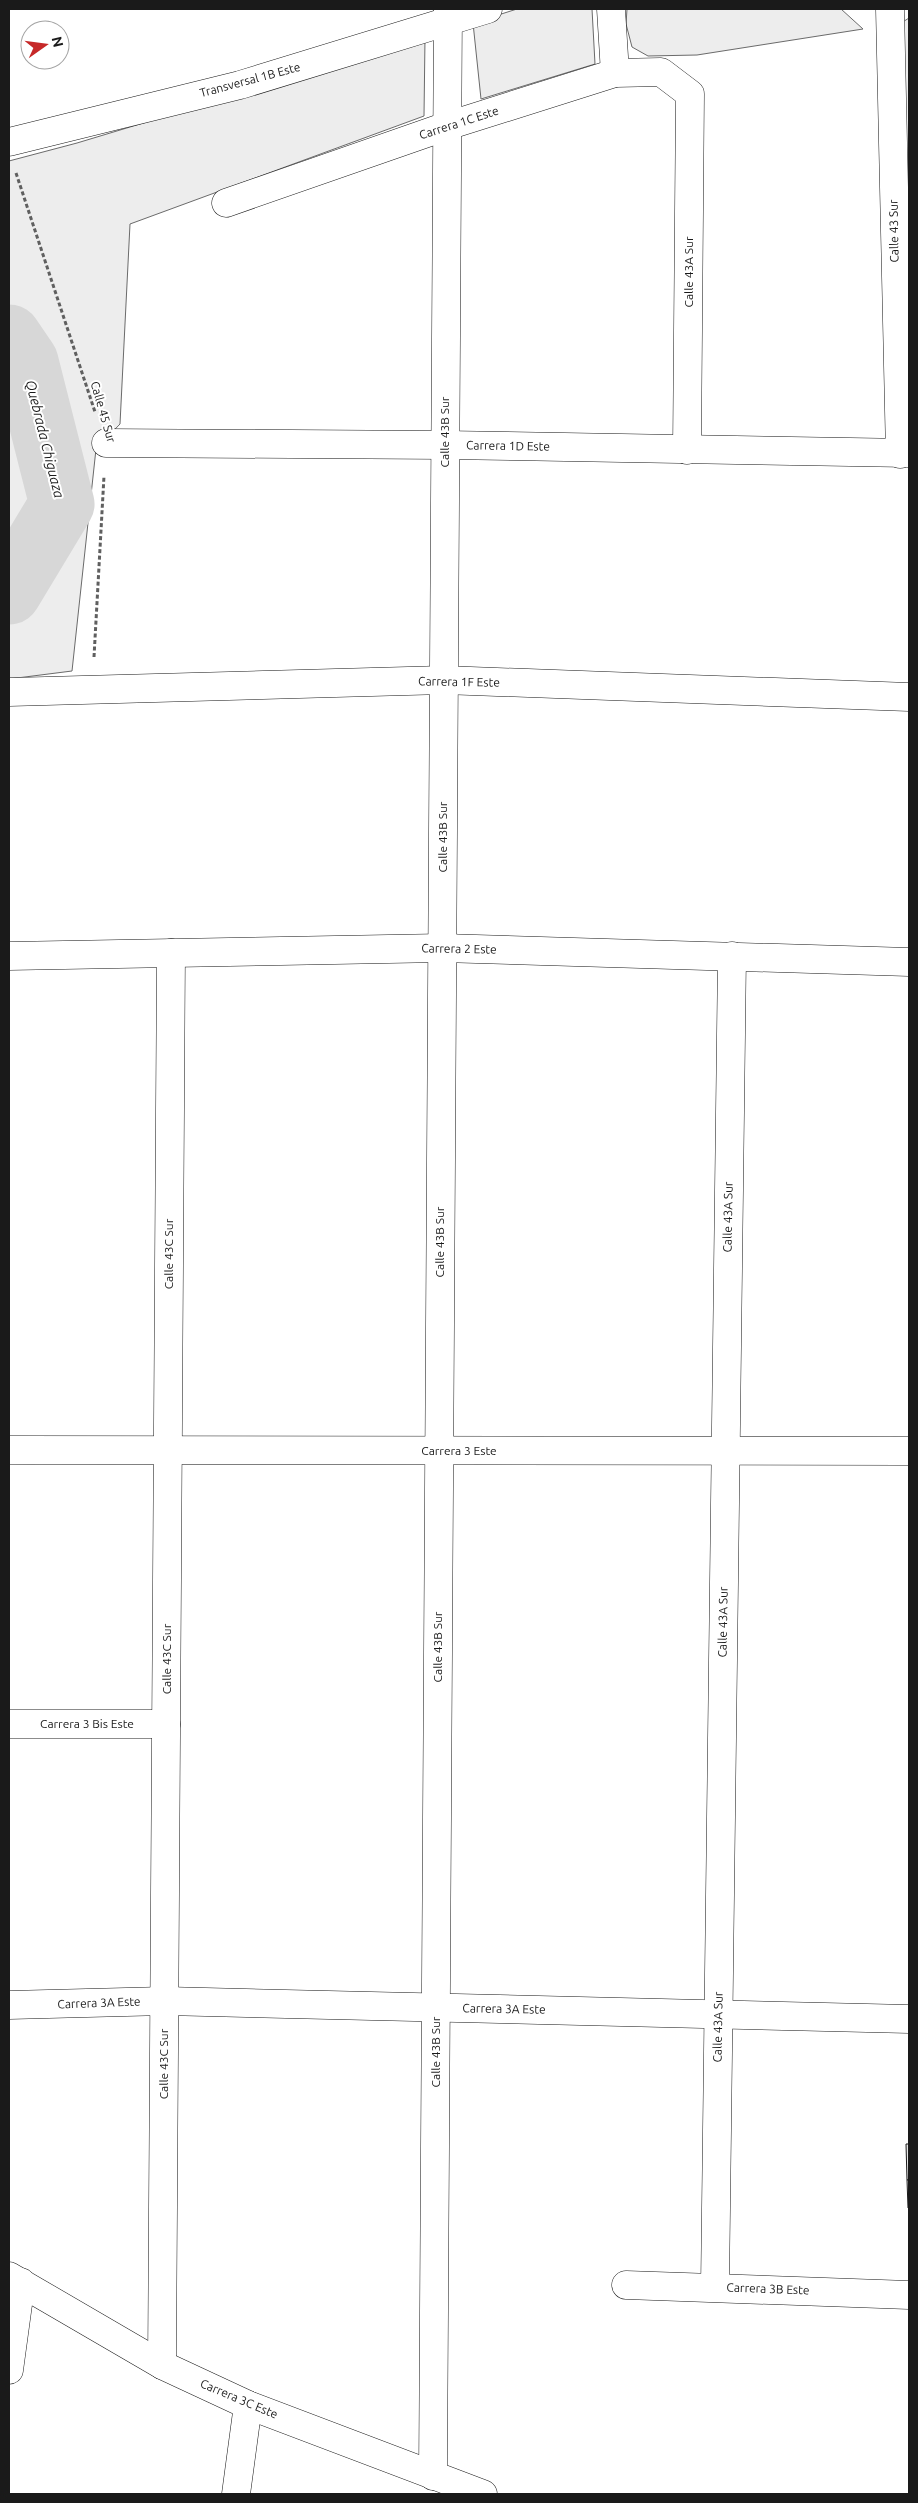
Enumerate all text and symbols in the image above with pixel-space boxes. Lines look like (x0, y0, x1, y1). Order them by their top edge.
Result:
north arrow (20, 20, 70, 70)
text: N (49, 35, 67, 49)
street label: Transversal 1B Este (198, 60, 302, 99)
street label: Carrera 1C Este (417, 104, 500, 142)
street label: Calle 43 Sur (886, 199, 901, 263)
street label: Calle 43A Sur (682, 236, 695, 307)
water label: Quebrada Chiguaza (22, 378, 67, 500)
street label: Calle 45 Sur (89, 380, 119, 444)
street label: Calle 43B Sur (438, 396, 451, 467)
street label: Carrera 1D Este (466, 438, 550, 453)
street label: Carrera 1F Este (418, 674, 500, 689)
street label: Calle 43B Sur (436, 801, 449, 872)
street label: Carrera 2 Este (421, 941, 497, 956)
street label: Calle 43A Sur (720, 1181, 735, 1253)
street label: Calle 43B Sur (433, 1206, 446, 1277)
street label: Calle 43C Sur (162, 1218, 175, 1289)
street label: Carrera 3 Este (421, 1444, 497, 1457)
street label: Calle 43A Sur (715, 1586, 730, 1658)
street label: Calle 43B Sur (431, 1611, 444, 1682)
street label: Calle 43C Sur (160, 1623, 173, 1694)
street label: Carrera 3 Bis Este (40, 1717, 134, 1730)
street label: Calle 43A Sur (710, 1991, 725, 2063)
street label: Carrera 3A Este (57, 1995, 141, 2010)
street label: Carrera 3A Este (462, 2001, 546, 2016)
street label: Calle 43B Sur (429, 2016, 442, 2087)
street label: Calle 43C Sur (157, 2028, 170, 2099)
street label: Carrera 3B Este (726, 2281, 810, 2296)
street label: Carrera 3C Este (199, 2376, 280, 2421)

